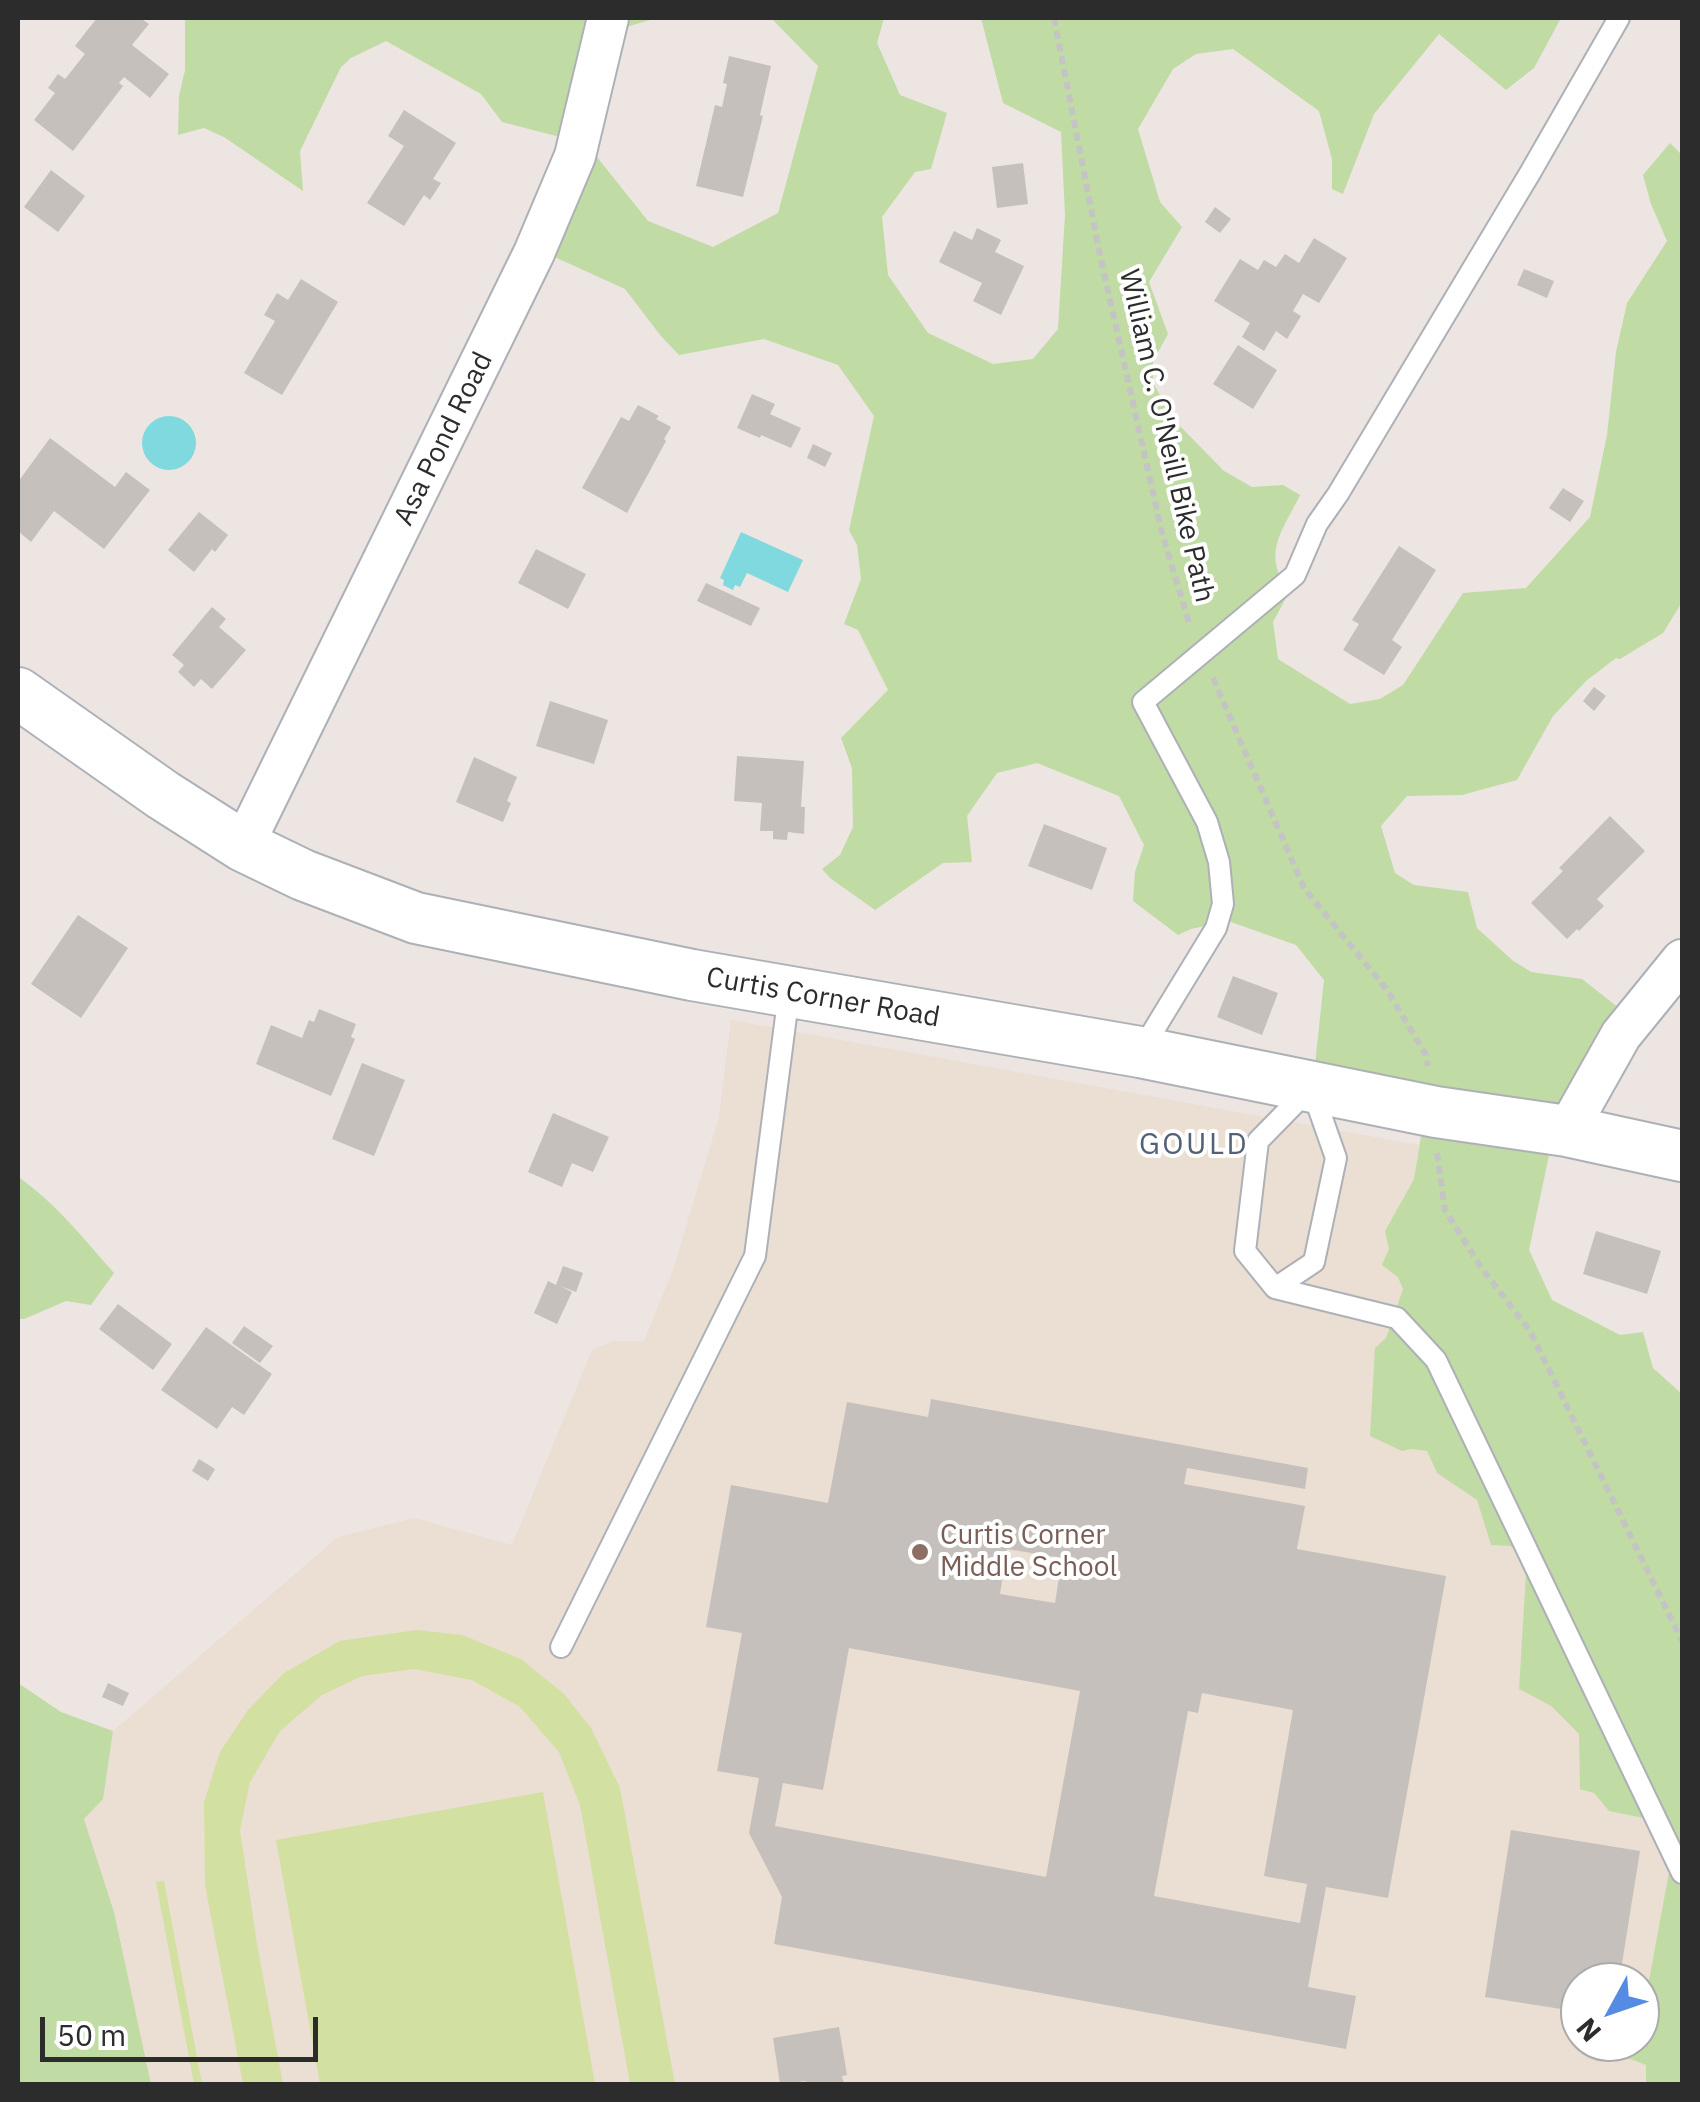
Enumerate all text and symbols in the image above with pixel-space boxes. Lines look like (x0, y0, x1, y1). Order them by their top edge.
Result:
street label: William C. O'Neill Bike Path (1111, 266, 1221, 606)
street label: Asa Pond Road (388, 347, 500, 531)
street label: Curtis Corner Road (704, 961, 942, 1035)
district label: GOULD (1139, 1127, 1249, 1163)
place label: Curtis Corner Middle School (940, 1519, 1117, 1585)
marker: Curtis Corner Middle School (909, 1541, 931, 1563)
north arrow (1560, 1962, 1660, 2062)
scale bar (45, 1997, 322, 2059)
text: N (1567, 2011, 1609, 2050)
text: 50 m (57, 2015, 126, 2054)

